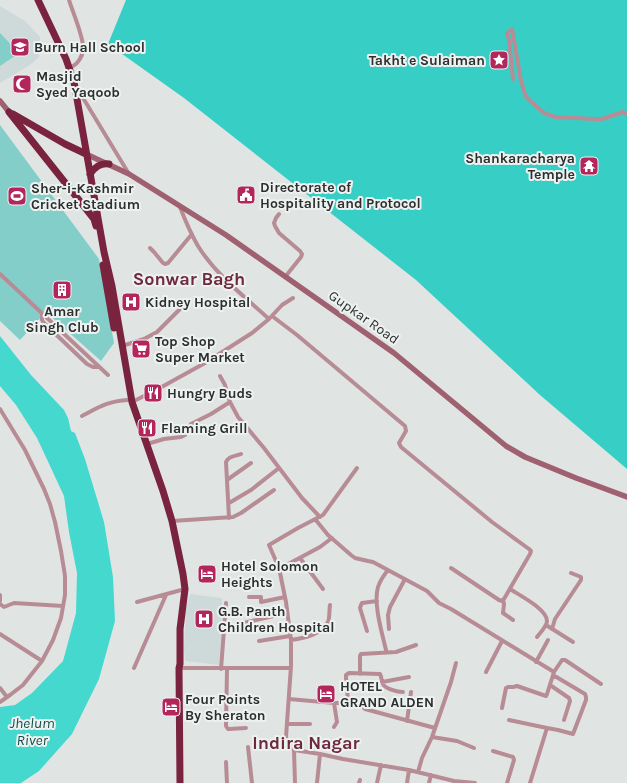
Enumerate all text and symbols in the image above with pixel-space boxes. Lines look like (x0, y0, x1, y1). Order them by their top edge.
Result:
school or university icon: Burn Hall School (9, 36, 31, 58)
place label: Burn Hall School (34, 39, 145, 56)
place icon: Takht e Sulaiman (488, 49, 510, 71)
place label: Takht e Sulaiman (369, 52, 485, 69)
place label: Masjid Syed Yaqoob (36, 68, 120, 101)
mosque icon: Masjid Syed Yaqoob (11, 73, 33, 95)
place label: Shankaracharya Temple (465, 150, 575, 183)
temple icon: Shankaracharya Temple (578, 155, 600, 177)
place label: Directorate of Hospitality and Protocol (260, 179, 421, 212)
place label: Sher-i-Kashmir Cricket Stadium (31, 180, 140, 213)
public building icon: Directorate of Hospitality and Protocol (235, 184, 257, 206)
sports icon: Sher-i-Kashmir Cricket Stadium (6, 185, 28, 207)
district label: Sonwar Bagh (133, 268, 245, 290)
building icon: Amar Singh Club (51, 279, 73, 301)
street label: Gupkar Road (325, 287, 402, 348)
hospital icon: Kidney Hospital (120, 291, 142, 313)
place label: Kidney Hospital (145, 294, 250, 311)
place label: Amar Singh Club (25, 303, 99, 336)
place label: Top Shop Super Market (155, 333, 245, 366)
supermarket icon: Top Shop Super Market (130, 338, 152, 360)
restaurant icon: Hungry Buds (142, 382, 164, 404)
place label: Hungry Buds (167, 385, 252, 402)
restaurant icon: Flaming Grill (136, 417, 158, 439)
place label: Flaming Grill (161, 420, 248, 437)
place label: Hotel Solomon Heights (221, 558, 319, 591)
hotel icon: Hotel Solomon Heights (196, 563, 218, 585)
place label: G.B. Panth Children Hospital (218, 603, 335, 636)
hospital icon: G.B. Panth Children Hospital (193, 608, 215, 630)
place label: HOTEL GRAND ALDEN (340, 678, 434, 711)
hotel icon: HOTEL GRAND ALDEN (315, 683, 337, 705)
place label: Four Points By Sheraton (185, 691, 266, 724)
hotel icon: Four Points By Sheraton (160, 696, 182, 718)
water label: Jhelum River (9, 714, 55, 749)
district label: Indira Nagar (252, 732, 360, 754)

